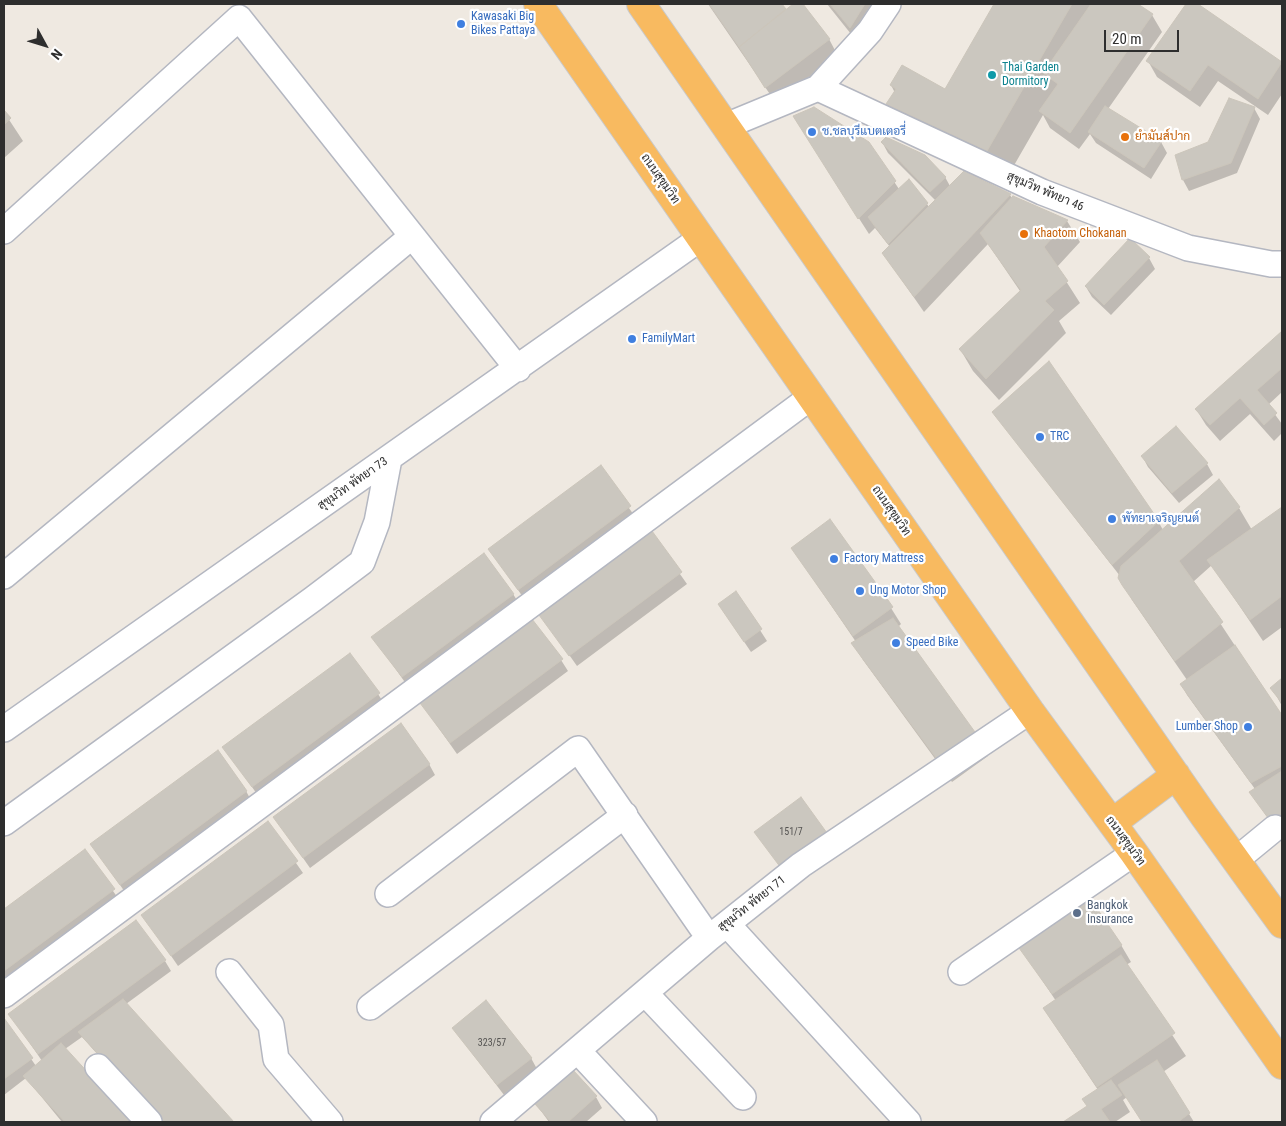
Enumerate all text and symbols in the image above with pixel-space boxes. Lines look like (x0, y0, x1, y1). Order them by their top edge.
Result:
place label: Kawasaki Big Bikes Pattaya (471, 10, 535, 38)
marker: Kawasaki Big Bikes Pattaya (455, 18, 467, 30)
north arrow (20, 20, 70, 70)
scale bar (1106, 20, 1181, 52)
text: 20 m (1112, 30, 1142, 48)
text: N (48, 46, 66, 63)
place label: Thai Garden Dormitory (1002, 61, 1059, 89)
marker: Thai Garden Dormitory (986, 69, 998, 81)
place label: ช.ชลบุรีแบตเตอรี่ (822, 125, 906, 139)
marker: ช.ชลบุรีแบตเตอรี่ (806, 126, 818, 138)
place label: ยำมันส์ปาก (1135, 130, 1190, 144)
marker: ยำมันส์ปาก (1119, 131, 1131, 143)
street label: ถนนสุขุมวิท (638, 151, 682, 207)
street label: สุขุมวิท พัทยา 46 (1004, 169, 1086, 215)
place label: Khaotom Chokanan (1034, 227, 1127, 241)
marker: Khaotom Chokanan (1018, 228, 1030, 240)
place label: FamilyMart (642, 332, 695, 346)
marker: FamilyMart (626, 333, 638, 345)
place label: TRC (1050, 430, 1069, 444)
marker: TRC (1034, 431, 1046, 443)
street label: สุขุมวิท พัทยา 73 (315, 455, 391, 513)
street label: ถนนสุขุมวิท (869, 483, 913, 539)
place label: พัทยาเจริญยนต์ (1122, 512, 1199, 526)
marker: พัทยาเจริญยนต์ (1106, 513, 1118, 525)
place label: Factory Mattress (844, 552, 924, 566)
marker: Factory Mattress (828, 553, 840, 565)
place label: Ung Motor Shop (870, 584, 946, 598)
marker: Ung Motor Shop (854, 585, 866, 597)
place label: Speed Bike (906, 636, 958, 650)
marker: Speed Bike (890, 637, 902, 649)
place label: Lumber Shop (1176, 720, 1238, 734)
marker: Lumber Shop (1242, 721, 1254, 733)
street label: ถนนสุขุมวิท (1102, 813, 1148, 869)
house number: 151/7 (779, 826, 803, 838)
street label: สุขุมวิท พัทยา 71 (715, 873, 789, 935)
place label: Bangkok Insurance (1087, 899, 1133, 927)
marker: Bangkok Insurance (1071, 907, 1083, 919)
house number: 323/57 (478, 1037, 506, 1049)

